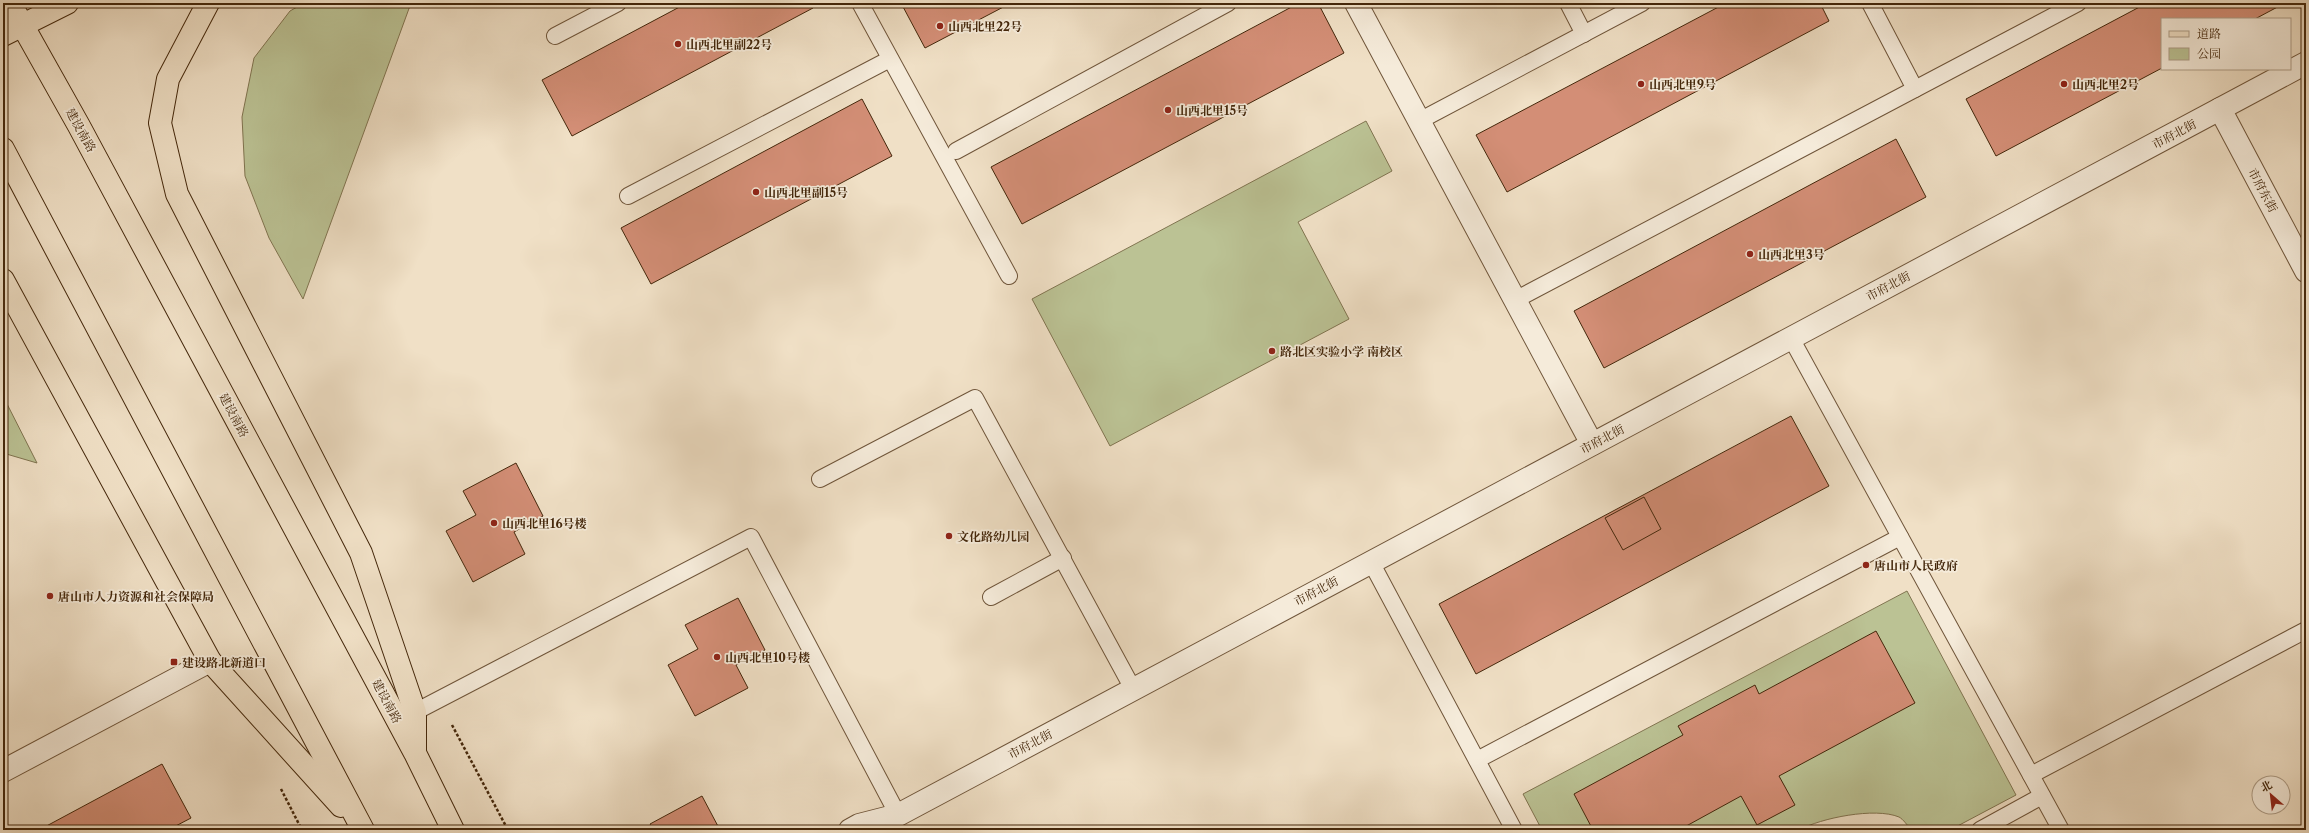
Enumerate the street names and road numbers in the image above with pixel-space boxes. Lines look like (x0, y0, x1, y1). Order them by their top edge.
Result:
street label: 建设南路 (63, 105, 99, 155)
street label: 市府北街 (2149, 116, 2200, 152)
street label: 市府东街 (2245, 165, 2281, 216)
street label: 市府北街 (1863, 268, 1914, 304)
street label: 建设南路 (216, 390, 252, 440)
street label: 市府北街 (1577, 421, 1628, 457)
street label: 市府北街 (1291, 573, 1342, 609)
street label: 建设南路 (369, 676, 405, 726)
street label: 市府北街 (1005, 726, 1056, 762)

